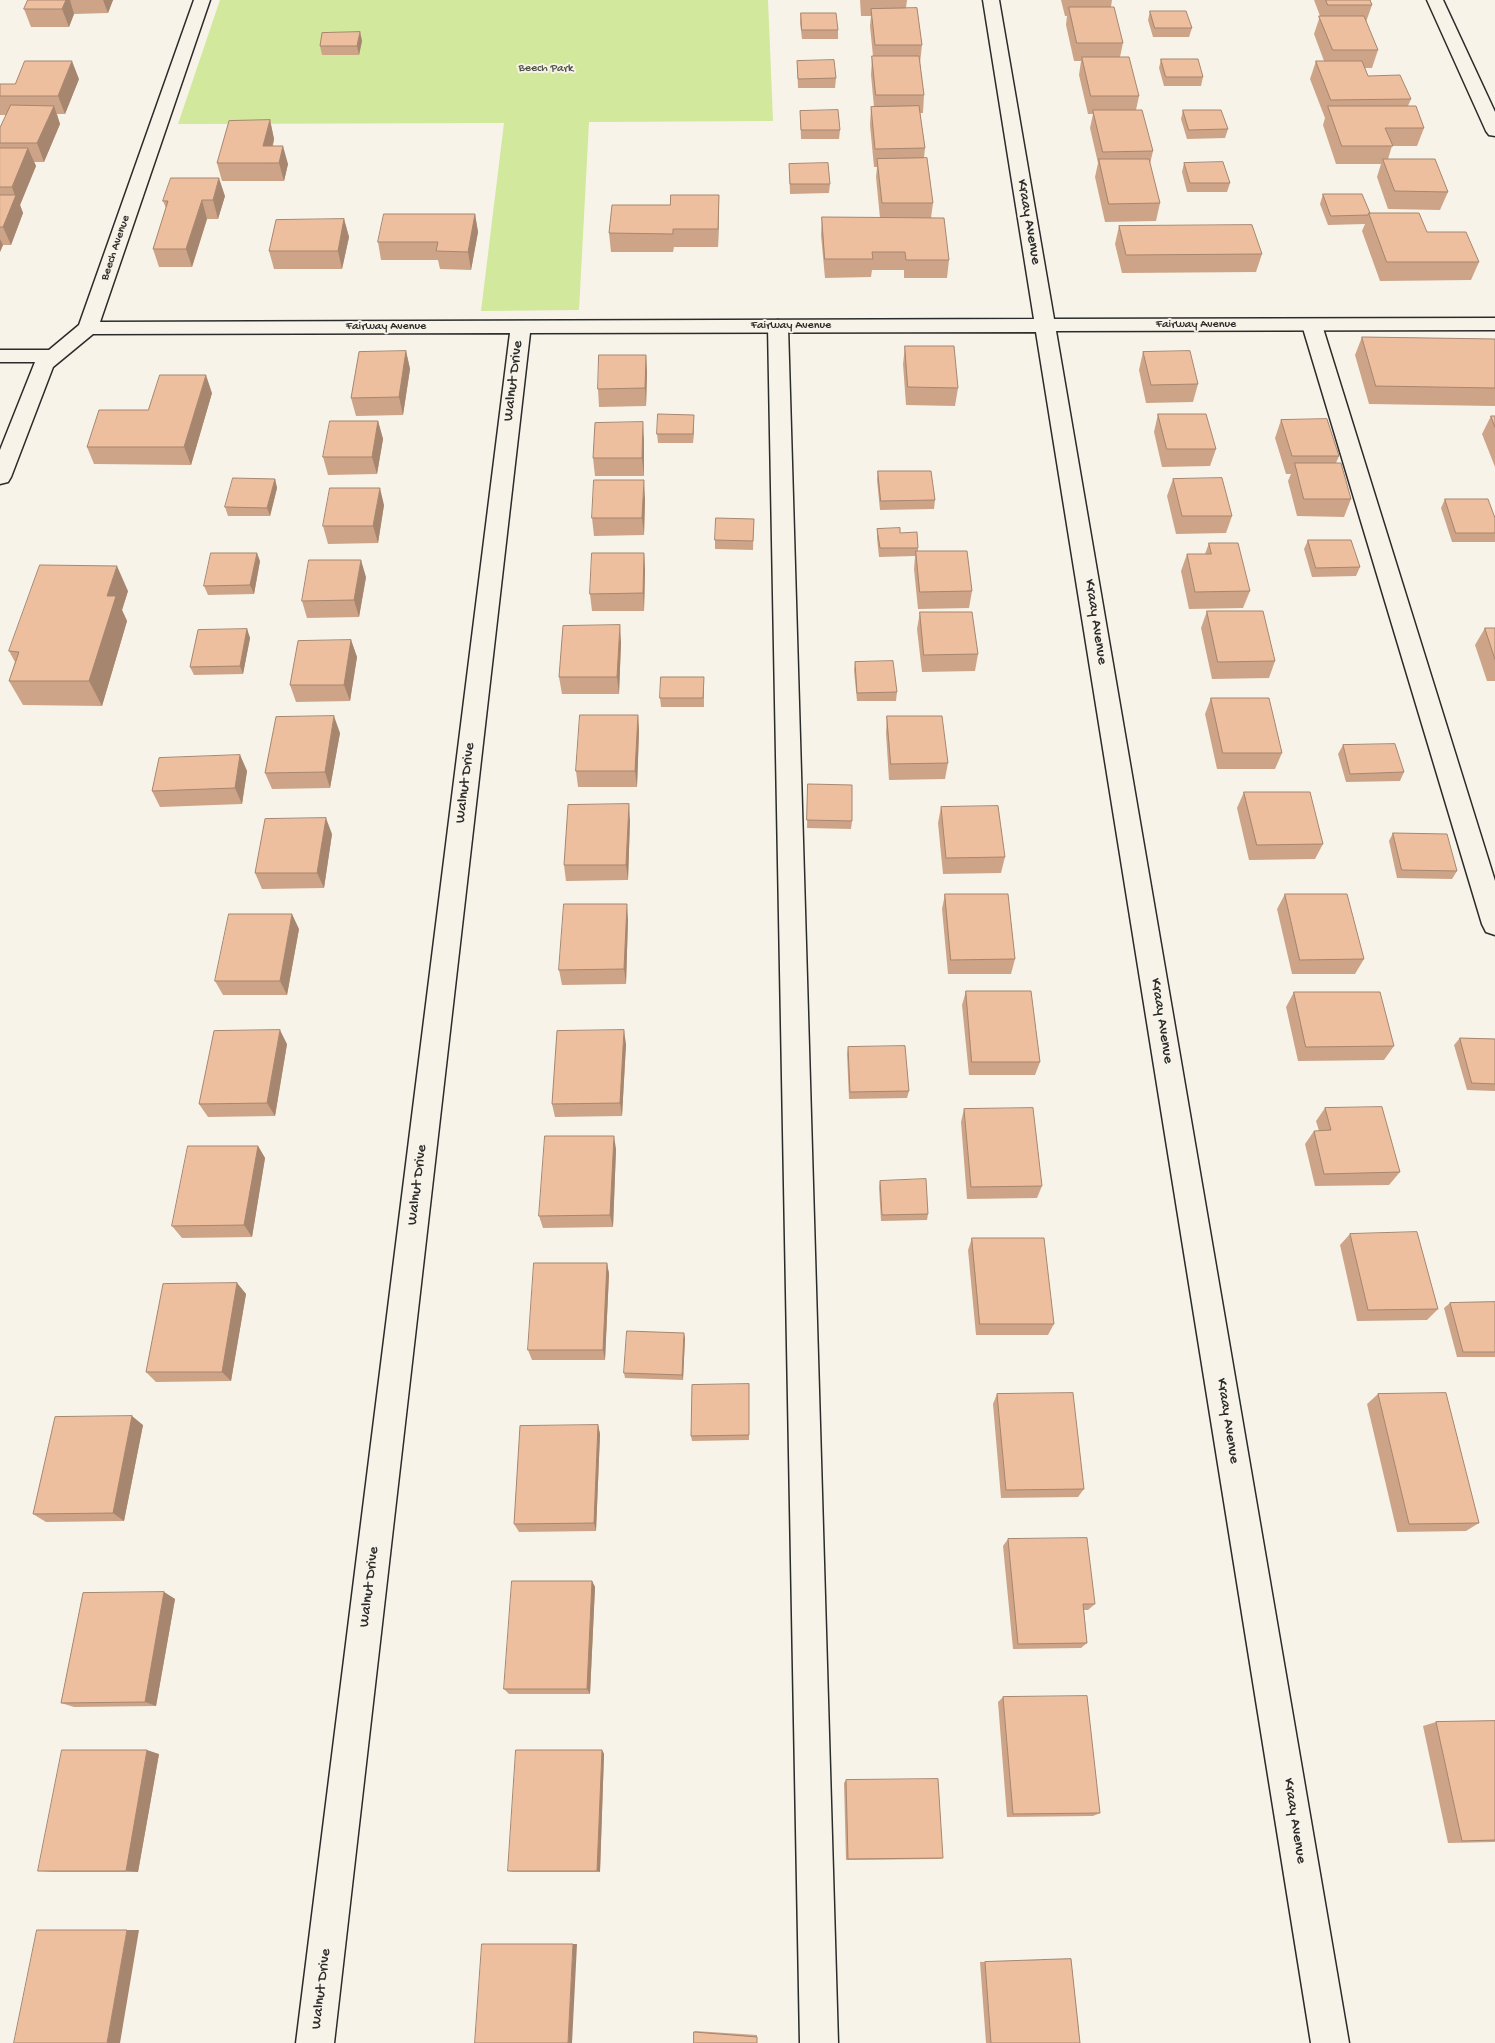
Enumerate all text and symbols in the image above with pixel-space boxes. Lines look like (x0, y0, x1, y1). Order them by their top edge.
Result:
park label: Beech Park (519, 62, 573, 76)
street label: Kraay Avenue (1012, 178, 1044, 266)
street label: Beech Avenue (98, 214, 134, 282)
street label: Fairway Avenue (1156, 318, 1236, 332)
street label: Fairway Avenue (751, 319, 831, 333)
street label: Fairway Avenue (346, 320, 426, 334)
street label: Walnut Drive (500, 340, 528, 422)
street label: Kraay Avenue (1079, 578, 1111, 666)
street label: Walnut Drive (452, 742, 480, 824)
street label: Kraay Avenue (1145, 977, 1177, 1065)
street label: Walnut Drive (404, 1144, 432, 1226)
street label: Kraay Avenue (1211, 1377, 1243, 1465)
street label: Walnut Drive (356, 1546, 384, 1628)
street label: Kraay Avenue (1278, 1777, 1310, 1865)
street label: Walnut Drive (308, 1948, 336, 2030)

